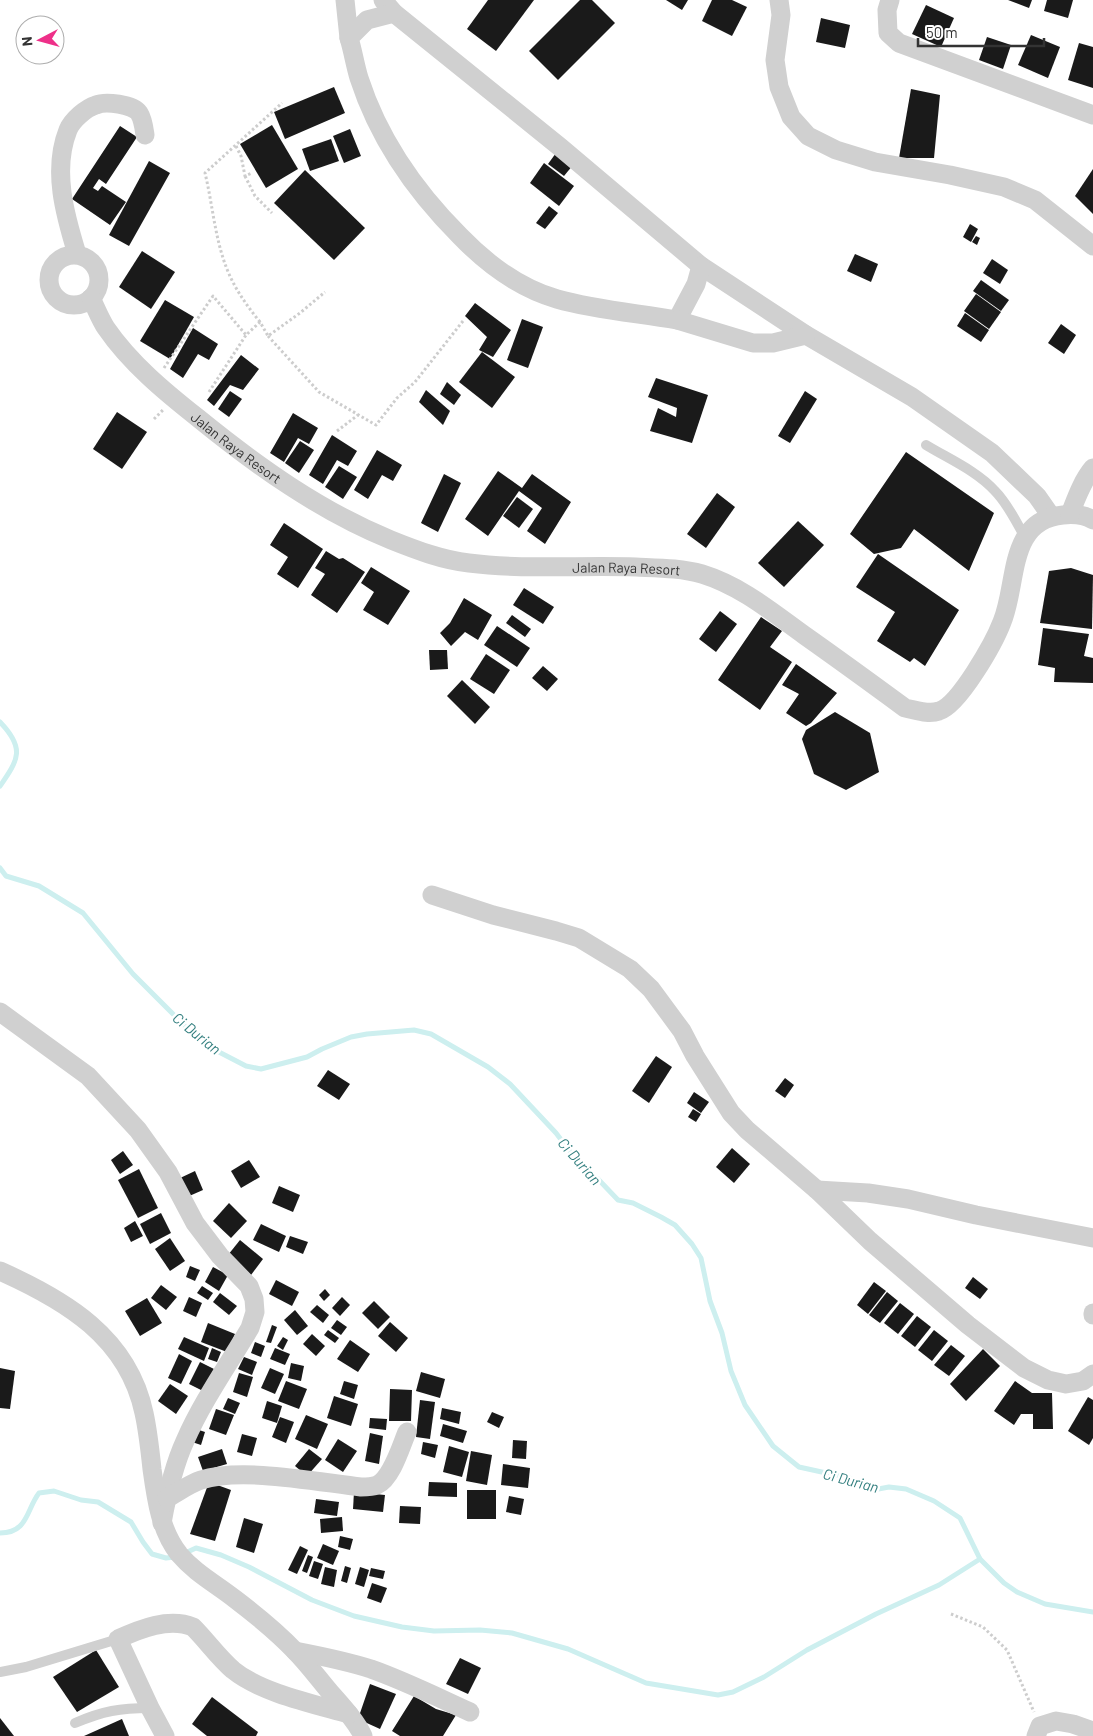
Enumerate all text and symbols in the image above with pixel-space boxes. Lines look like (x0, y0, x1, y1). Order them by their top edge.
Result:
north arrow (15, 15, 65, 65)
scale bar (918, 15, 1044, 47)
text: 50 m (926, 23, 958, 41)
text: N (18, 36, 36, 47)
street label: Jalan Raya Resort (188, 408, 285, 487)
street label: Jalan Raya Resort (572, 558, 682, 578)
water label: Ci Durian (169, 1008, 225, 1058)
water label: Ci Durian (555, 1134, 606, 1188)
water label: Ci Durian (821, 1464, 881, 1496)

